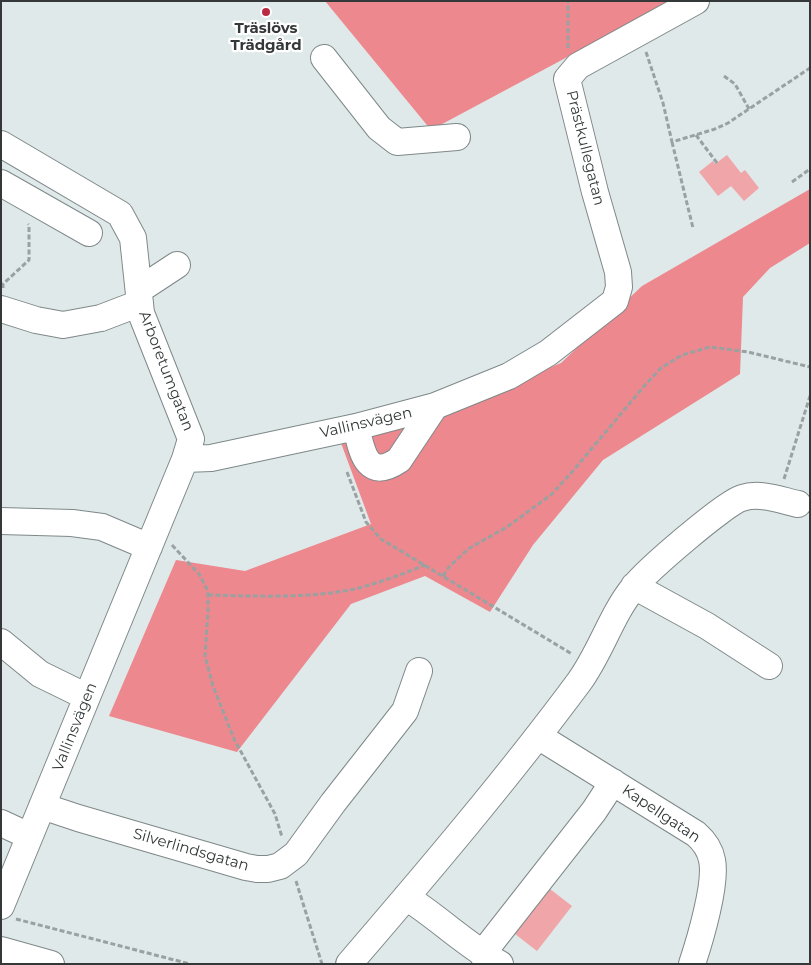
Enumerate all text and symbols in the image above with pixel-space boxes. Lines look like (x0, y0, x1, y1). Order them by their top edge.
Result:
marker: Träslövs Trädgård (260, 6, 272, 18)
place label: Träslövs Trädgård (230, 20, 302, 55)
street label: Prästkullegatan (562, 89, 608, 207)
street label: Arboretumgatan (135, 308, 197, 434)
street label: Vallinsvägen (318, 404, 414, 442)
street label: Vallinsvägen (49, 680, 101, 774)
street label: Kapellgatan (618, 781, 704, 847)
street label: Silverlindsgatan (131, 825, 251, 875)

